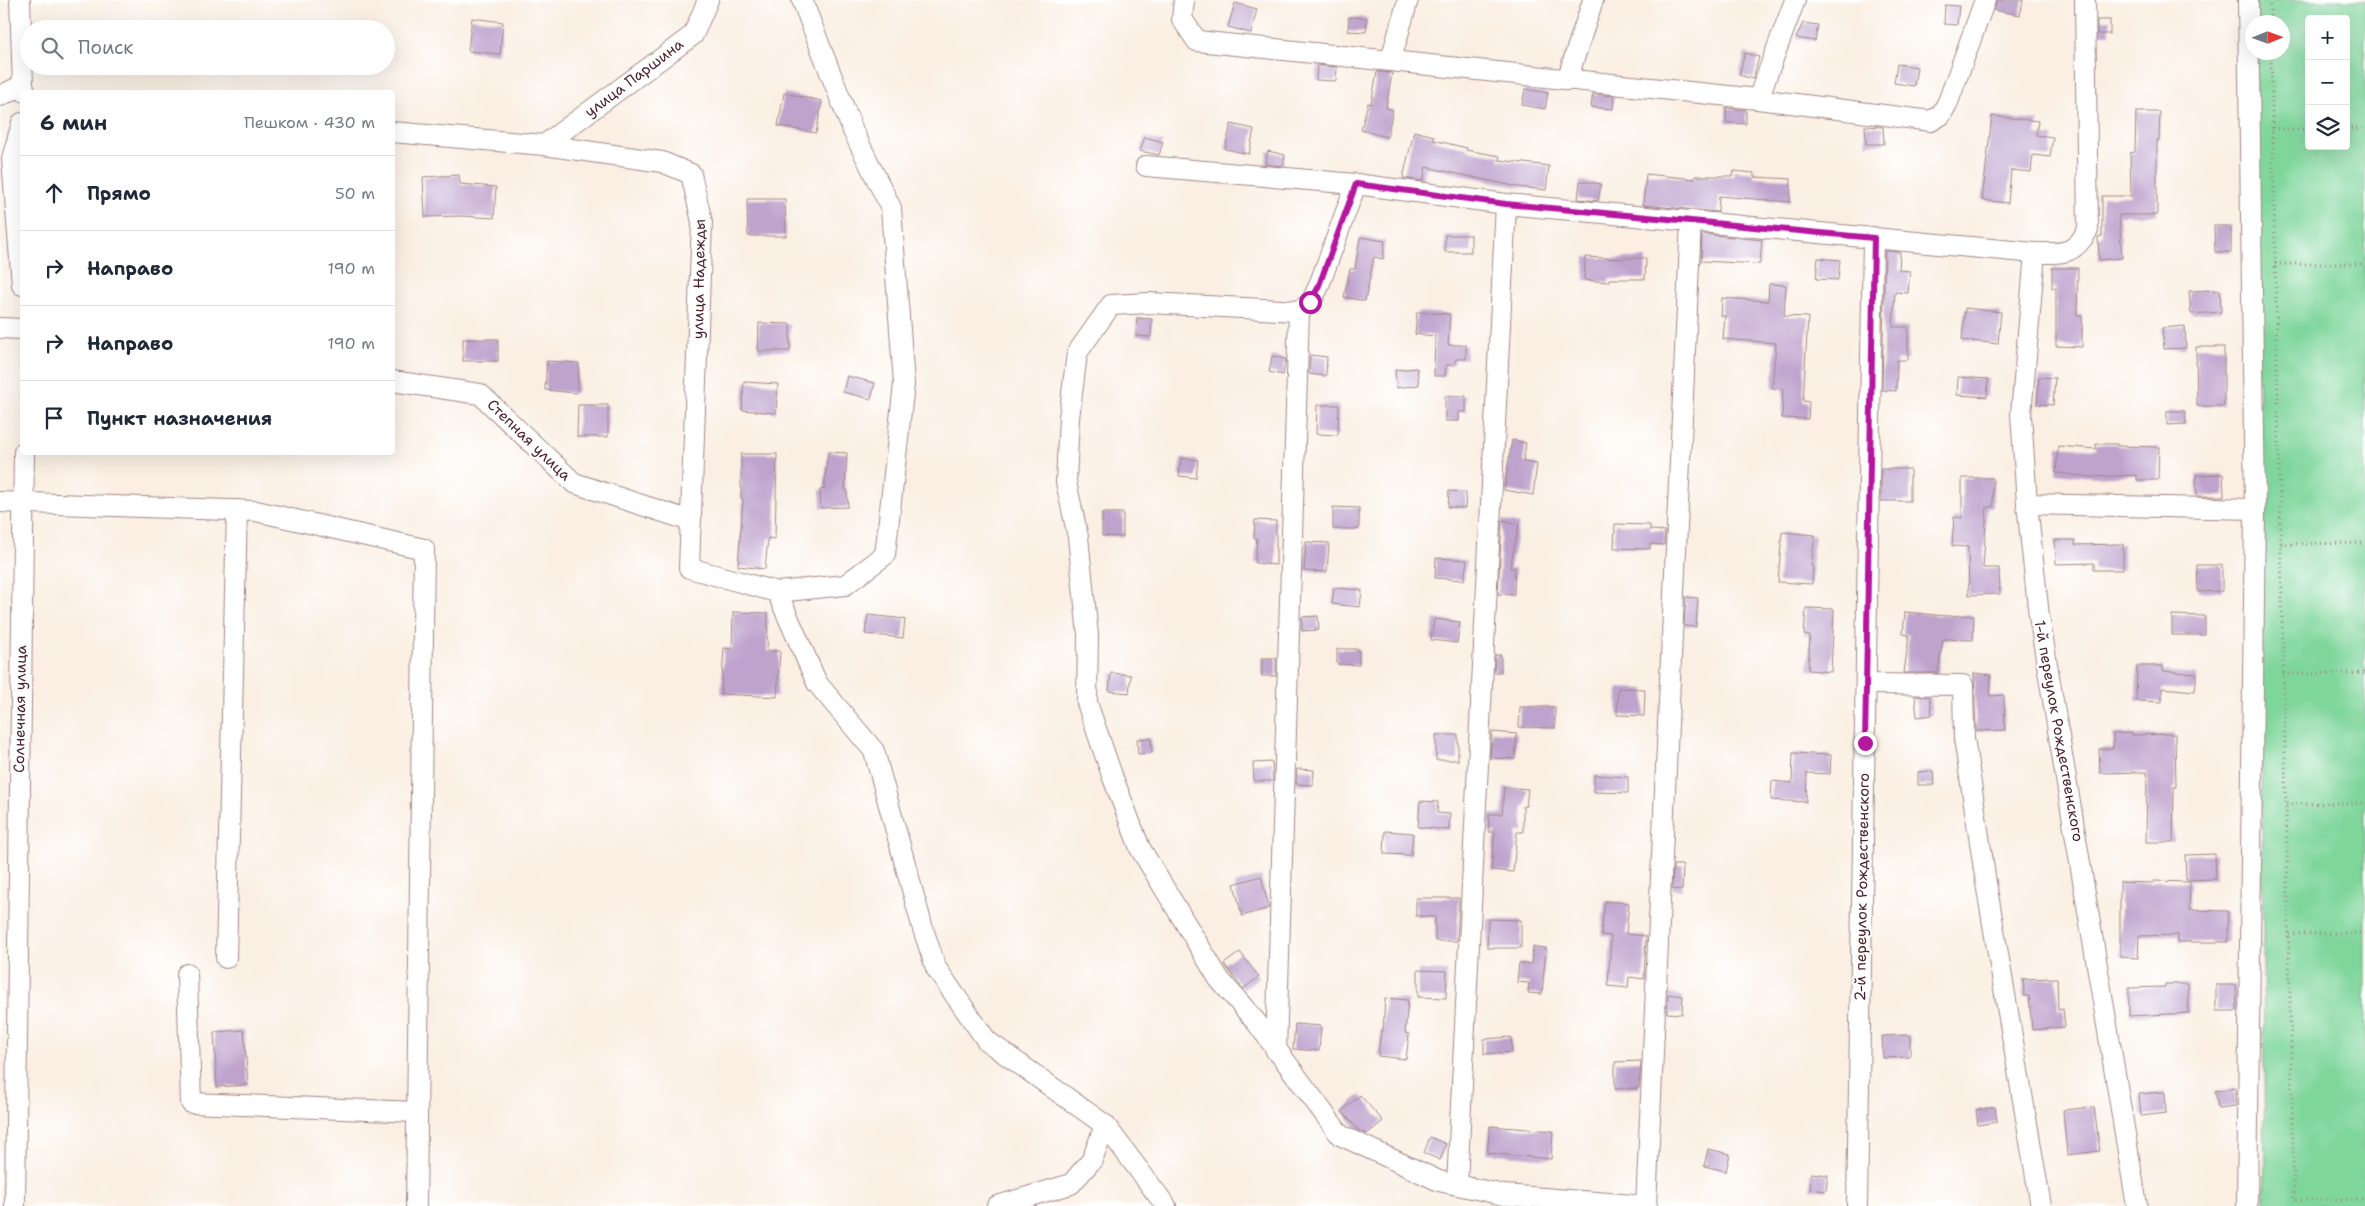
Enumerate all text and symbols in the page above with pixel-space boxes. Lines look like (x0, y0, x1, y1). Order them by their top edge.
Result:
north arrow (2245, 15, 2290, 60)
map controls (2305, 15, 2350, 150)
button: + (2305, 15, 2350, 60)
search box (20, 20, 395, 75)
icon: search (38, 34, 66, 62)
street label: улица Паршина (580, 34, 688, 122)
text: Поиск (78, 35, 133, 60)
button: − (2305, 60, 2350, 105)
button: layers (2305, 105, 2350, 150)
text: 6 мин (40, 109, 107, 137)
text: Пешком · 430 m (244, 112, 375, 133)
icon: ahead (40, 179, 68, 207)
text: Прямо (87, 181, 151, 206)
text: 50 m (335, 183, 375, 204)
street label: улица Надежды (688, 219, 710, 339)
icon: right (40, 254, 68, 282)
text: Направо (87, 256, 173, 281)
text: 190 m (328, 258, 375, 279)
route start (1299, 291, 1322, 314)
icon: right (40, 329, 68, 357)
text: Направо (87, 331, 173, 356)
text: 190 m (328, 333, 375, 354)
street label: Степная улица (483, 395, 576, 486)
icon: arrive (40, 404, 68, 432)
text: Пункт назначения (87, 406, 272, 431)
street label: 1-й переулок Рождественского (2030, 619, 2088, 843)
street label: Солнечная улица (9, 644, 31, 773)
route end (1854, 732, 1877, 755)
street label: 2-й переулок Рождественского (1850, 773, 1874, 1001)

